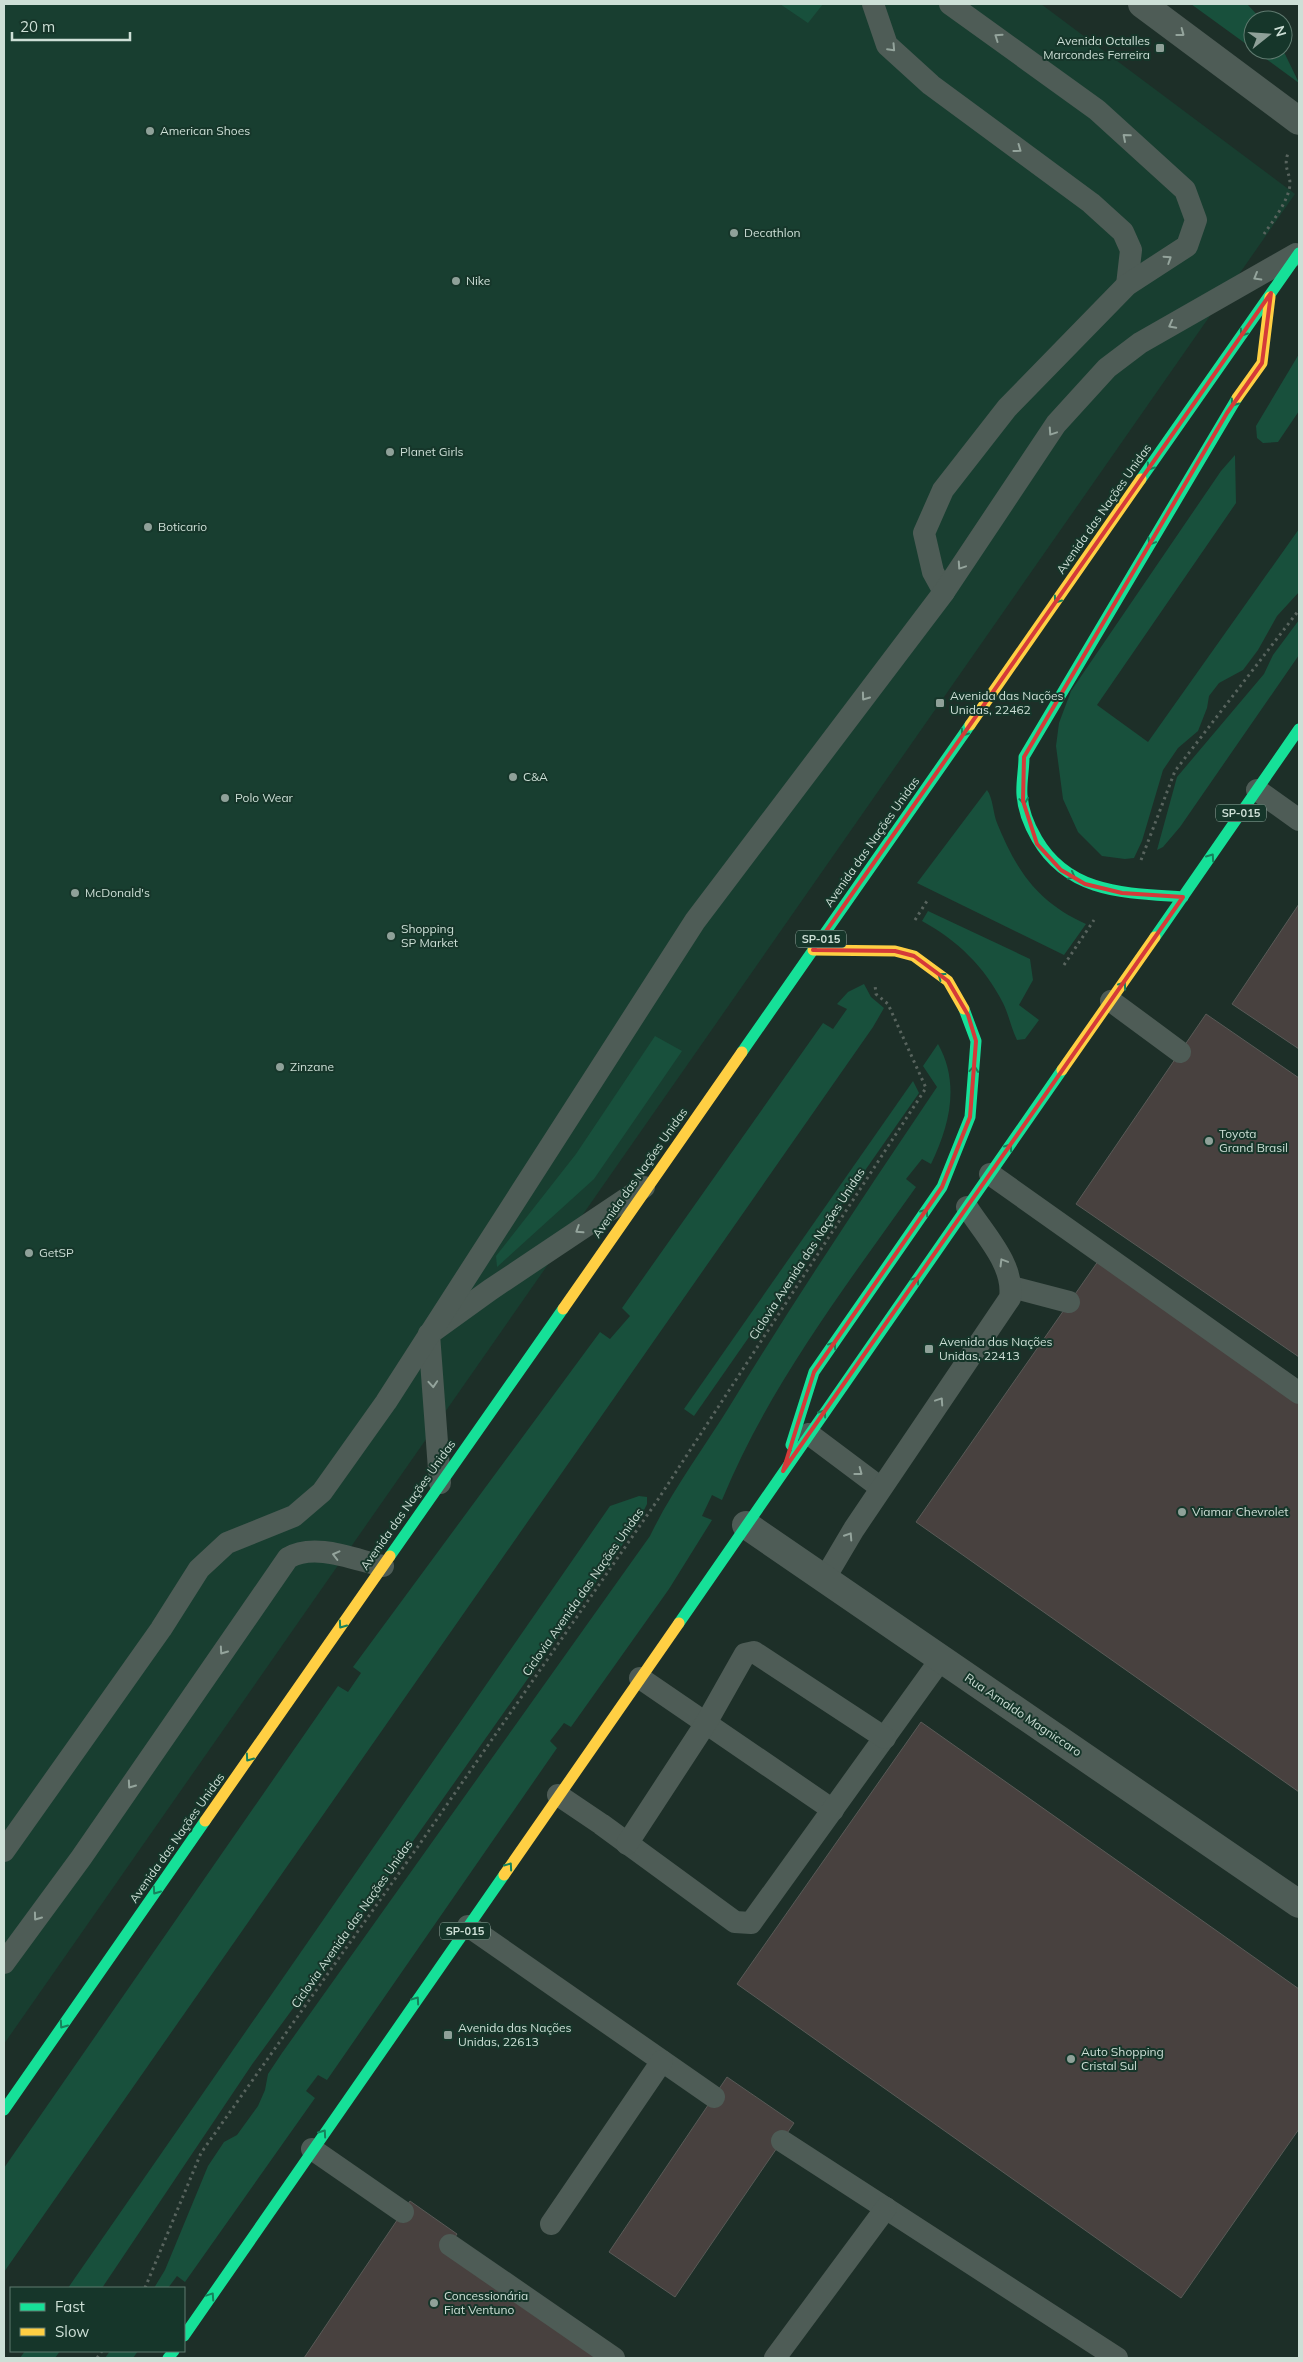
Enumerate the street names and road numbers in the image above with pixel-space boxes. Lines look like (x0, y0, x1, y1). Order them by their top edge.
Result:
street label: Avenida das Nações Unidas (1053, 441, 1154, 577)
street label: Avenida das Nações Unidas (821, 774, 922, 910)
road number: SP-015 (1216, 804, 1266, 821)
road number: SP-015 (796, 931, 846, 948)
street label: Avenida das Nações Unidas (589, 1105, 690, 1241)
street label: Ciclovia Avenida das Nações Unidas (745, 1165, 868, 1342)
street label: Avenida das Nações Unidas (357, 1437, 458, 1573)
street label: Ciclovia Avenida das Nações Unidas (519, 1505, 647, 1679)
street label: Rua Arnaldo Magniccaro (962, 1670, 1085, 1759)
street label: Avenida das Nações Unidas (126, 1770, 227, 1906)
street label: Ciclovia Avenida das Nações Unidas (288, 1837, 416, 2011)
road number: SP-015 (440, 1922, 490, 1940)

